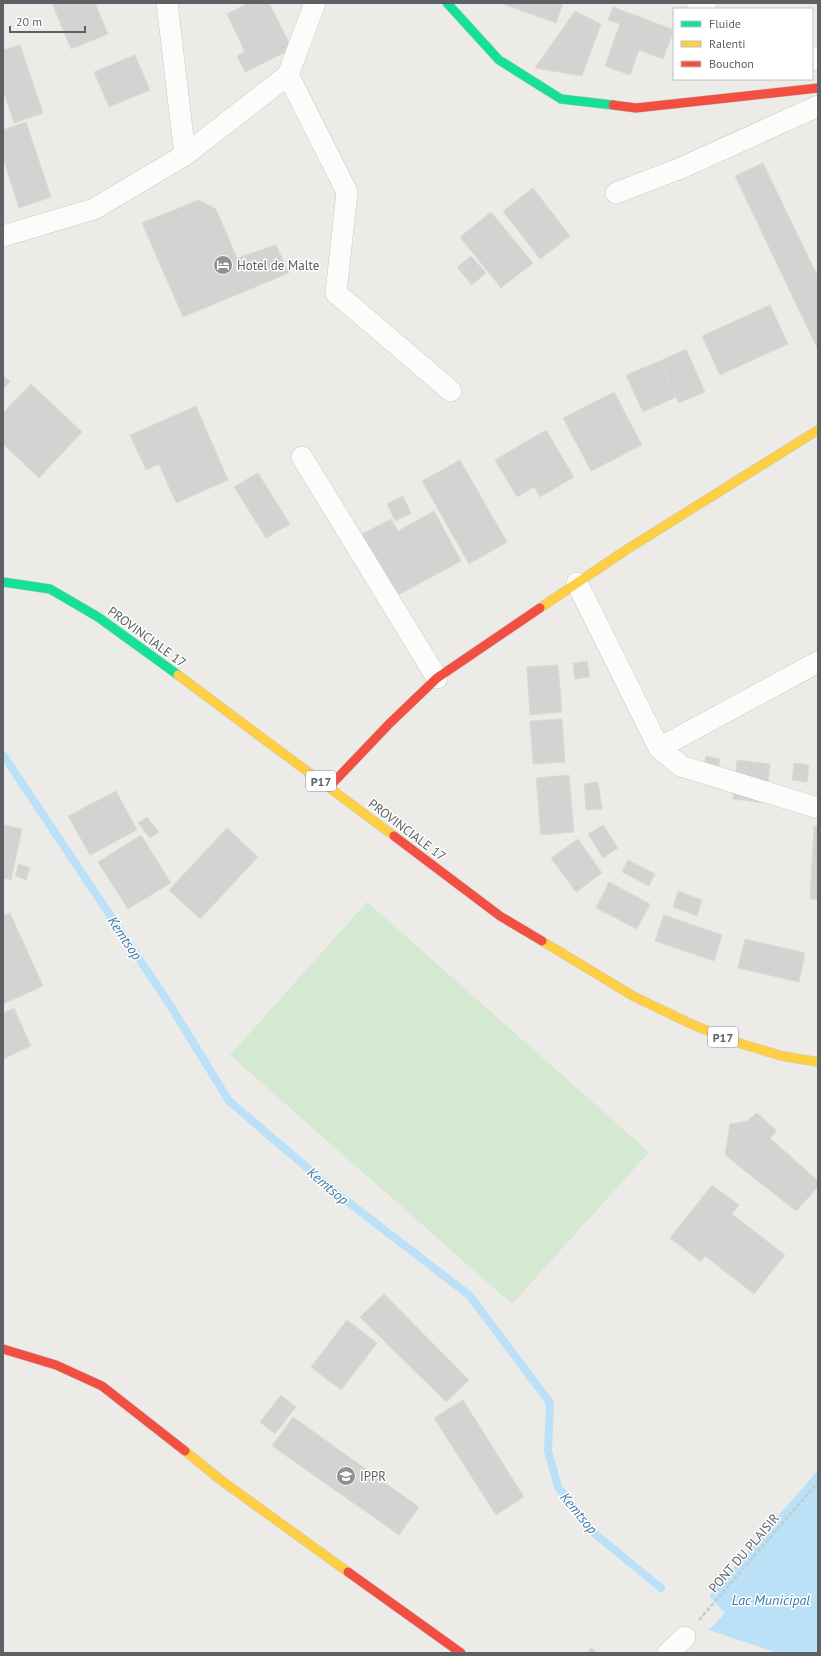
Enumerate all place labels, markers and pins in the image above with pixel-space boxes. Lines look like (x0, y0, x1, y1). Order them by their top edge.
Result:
hotel icon: Hotel de Malte (212, 254, 234, 276)
place label: Hotel de Malte (237, 257, 319, 274)
school or university icon: IPPR (335, 1465, 357, 1487)
place label: IPPR (360, 1468, 386, 1485)

